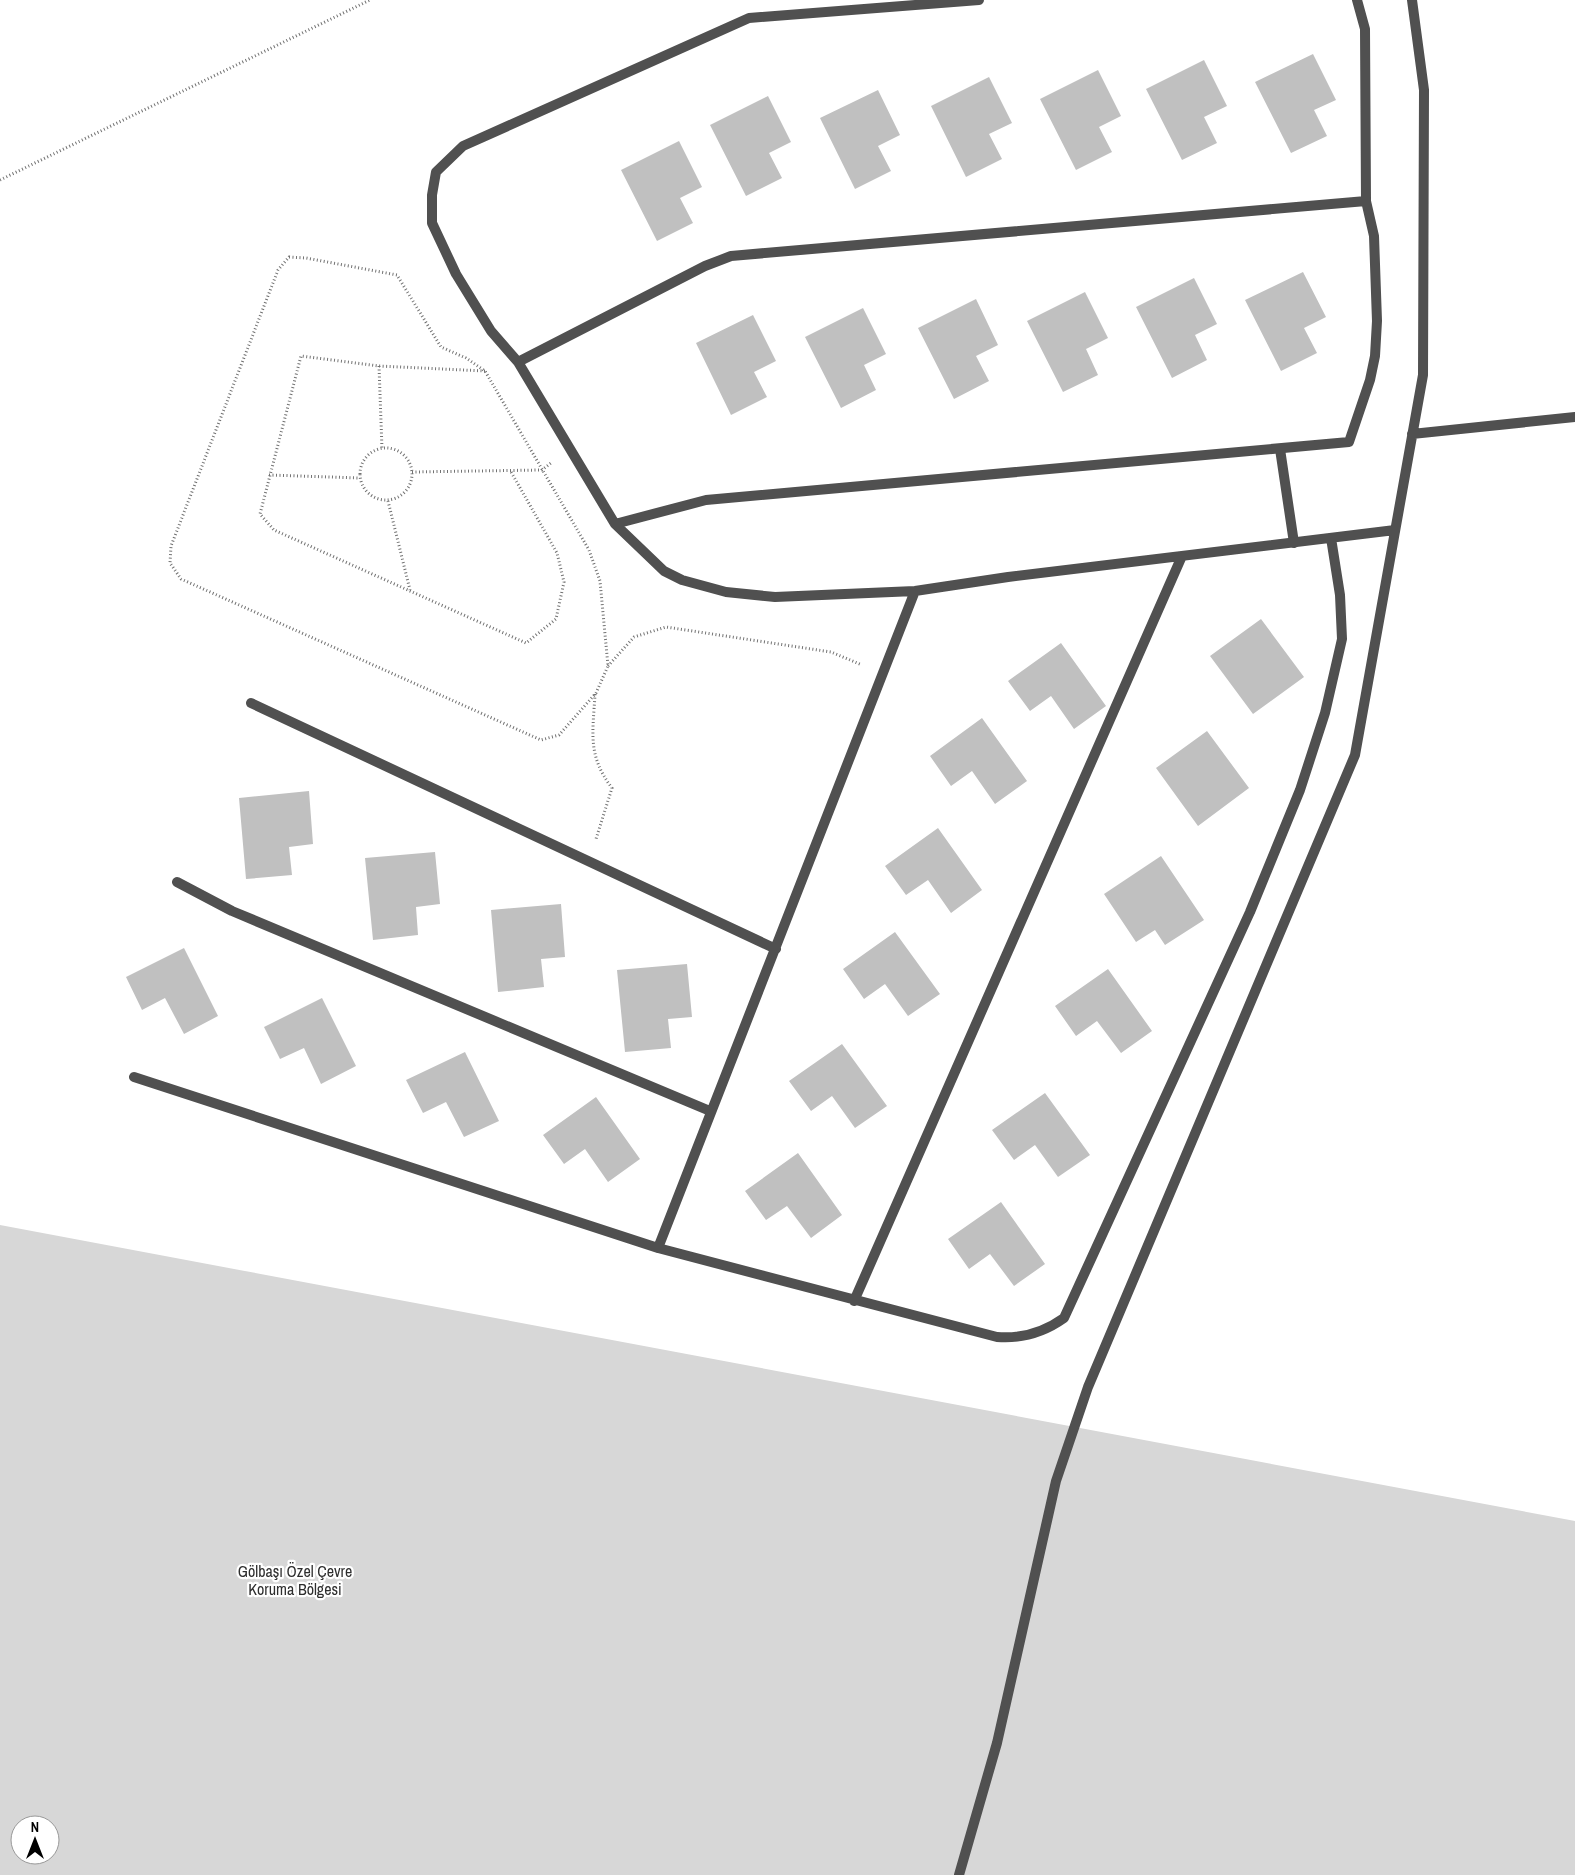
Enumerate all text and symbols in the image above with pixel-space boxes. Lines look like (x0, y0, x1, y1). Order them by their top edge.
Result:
park label: Gölbaşı Özel Çevre Koruma Bölgesi (238, 1560, 352, 1600)
north arrow (10, 1815, 60, 1865)
text: N (31, 1818, 39, 1836)

